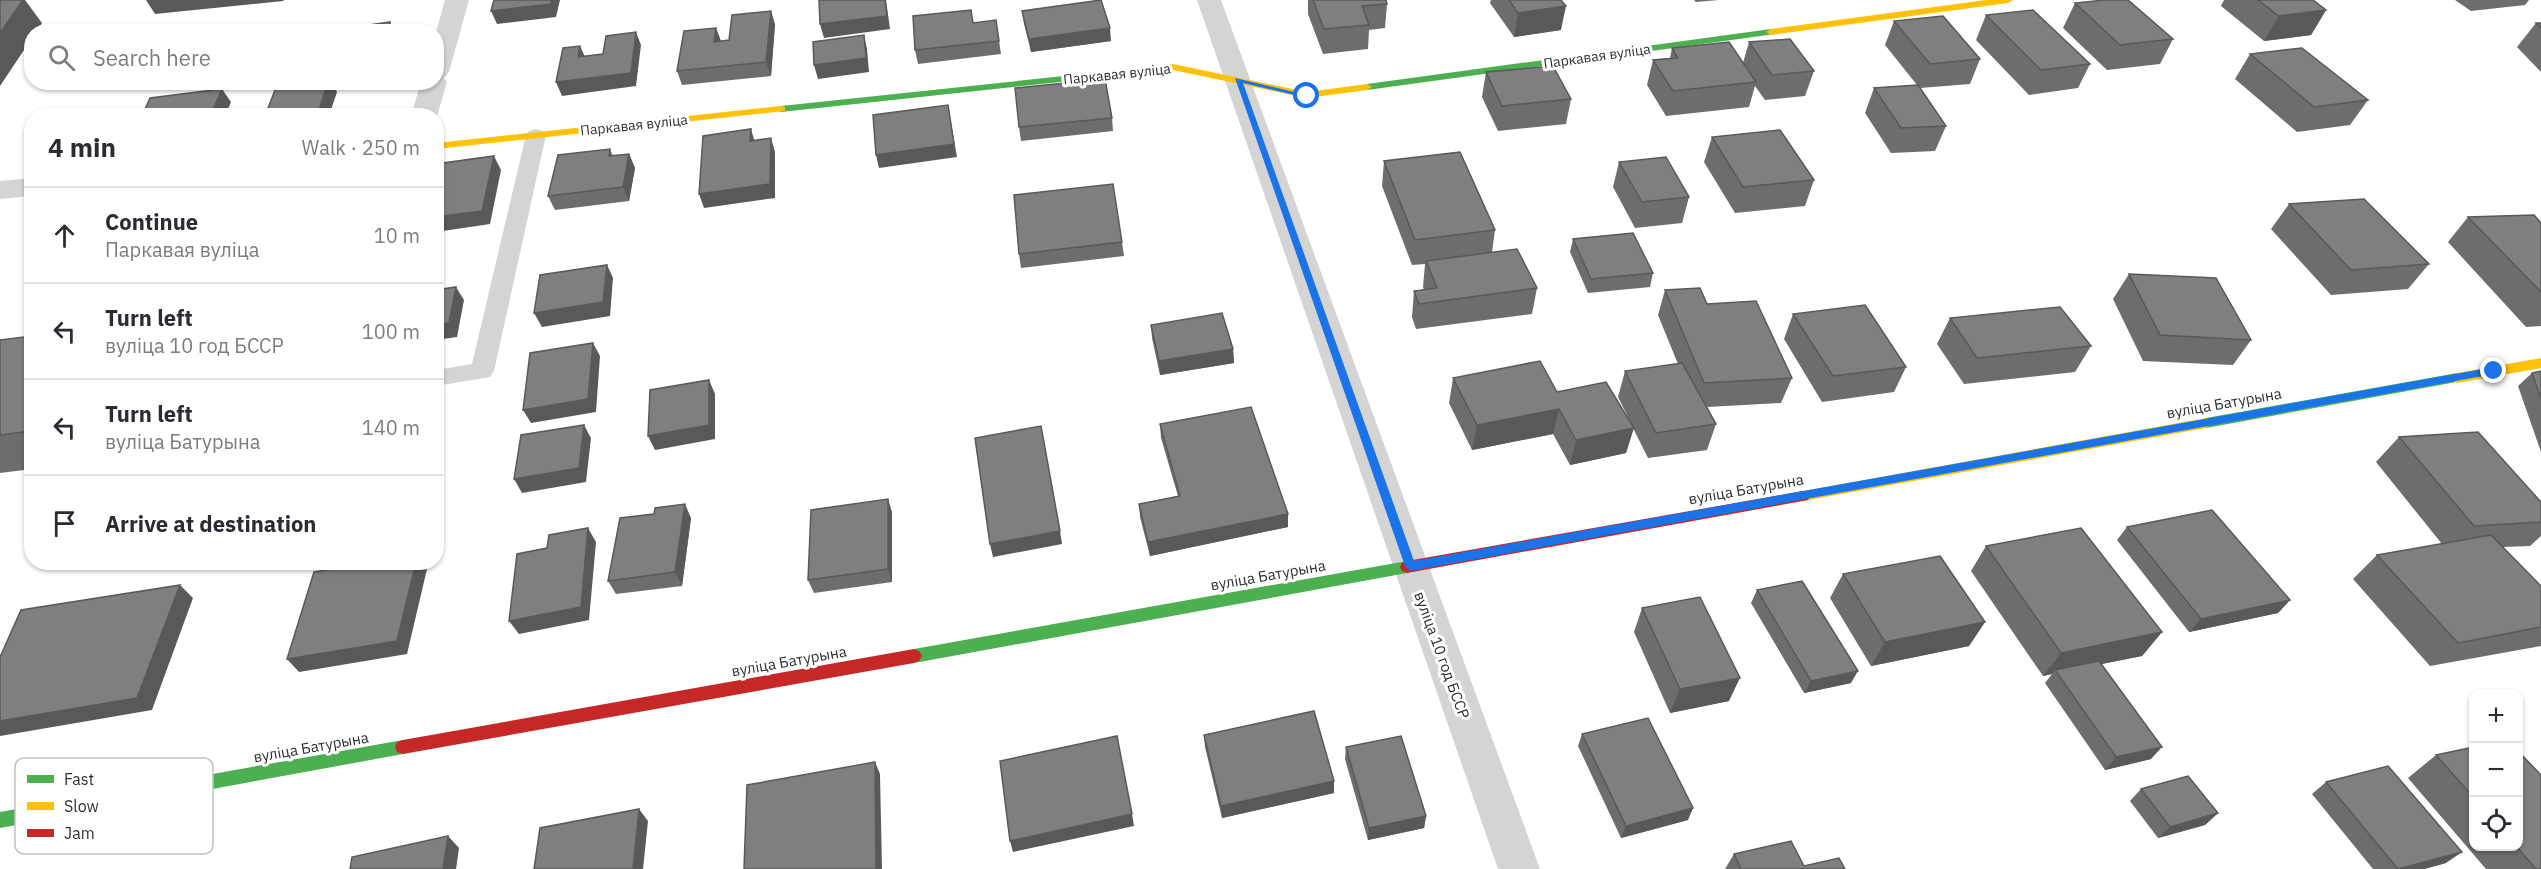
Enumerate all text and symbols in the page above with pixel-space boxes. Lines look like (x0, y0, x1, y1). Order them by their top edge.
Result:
search box (24, 24, 444, 90)
street label: Паркавая вуліца (1542, 39, 1652, 72)
icon: search (45, 41, 78, 74)
text: Search here (93, 43, 211, 72)
street label: Паркавая вуліца (1062, 59, 1172, 89)
route start (1293, 82, 1319, 108)
street label: Паркавая вуліца (579, 110, 689, 140)
text: 4 min (48, 130, 116, 164)
text: Walk · 250 m (302, 134, 420, 161)
text: Continue (105, 207, 198, 236)
icon: ahead (48, 219, 81, 252)
text: 10 m (374, 222, 420, 249)
text: Паркавая вуліца (105, 236, 259, 263)
text: Turn left (105, 303, 193, 332)
icon: left (48, 315, 81, 348)
text: 100 m (362, 318, 420, 345)
text: вуліца 10 год БССР (105, 332, 284, 359)
route end (2480, 357, 2506, 383)
street label: вуліца Батурына (2165, 384, 2283, 422)
text: Turn left (105, 399, 193, 428)
icon: left (48, 411, 81, 444)
text: 140 m (362, 414, 420, 441)
text: вуліца Батурына (105, 428, 261, 455)
street label: вуліца Батурына (1687, 470, 1805, 508)
icon: arrive (48, 507, 81, 540)
text: Arrive at destination (105, 509, 316, 538)
street label: вуліца Батурына (1209, 556, 1327, 594)
street label: вуліца 10 год БССР (1410, 589, 1474, 721)
street label: вуліца Батурына (730, 642, 848, 680)
map controls (2469, 689, 2523, 851)
button: + (2469, 689, 2523, 743)
street label: вуліца Батурына (252, 728, 370, 766)
button: − (2469, 743, 2523, 797)
legend (15, 758, 213, 854)
text: Fast (64, 769, 94, 789)
text: Slow (64, 796, 99, 816)
button: locate (2469, 797, 2523, 851)
text: Jam (64, 823, 95, 843)

